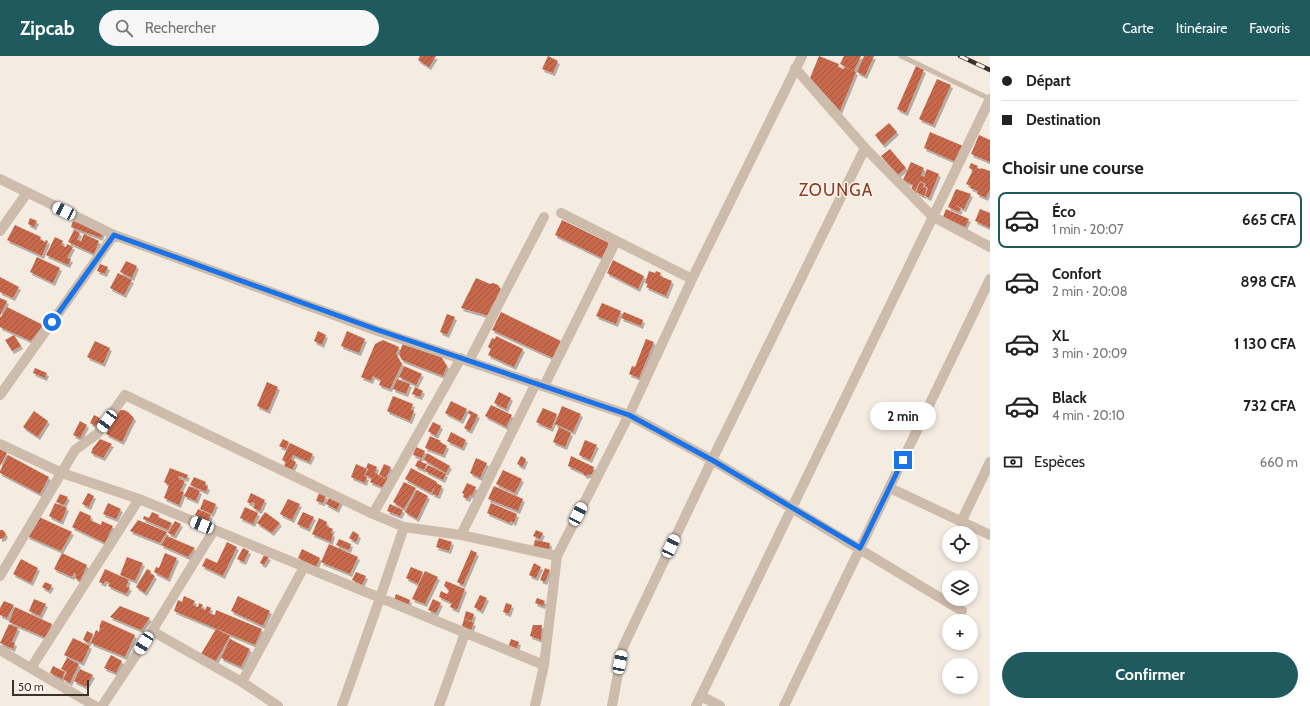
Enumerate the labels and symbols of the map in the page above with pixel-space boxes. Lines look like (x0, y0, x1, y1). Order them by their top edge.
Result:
district label: ZOUNGA (799, 180, 873, 200)
car (51, 200, 77, 222)
route start (43, 313, 61, 331)
callout: 2 min (870, 402, 936, 430)
car (95, 408, 119, 434)
route end (894, 451, 912, 469)
car (567, 501, 589, 527)
car (189, 515, 215, 535)
car (660, 533, 682, 559)
car (132, 630, 156, 656)
car (612, 649, 628, 675)
scale bar (12, 678, 89, 697)

